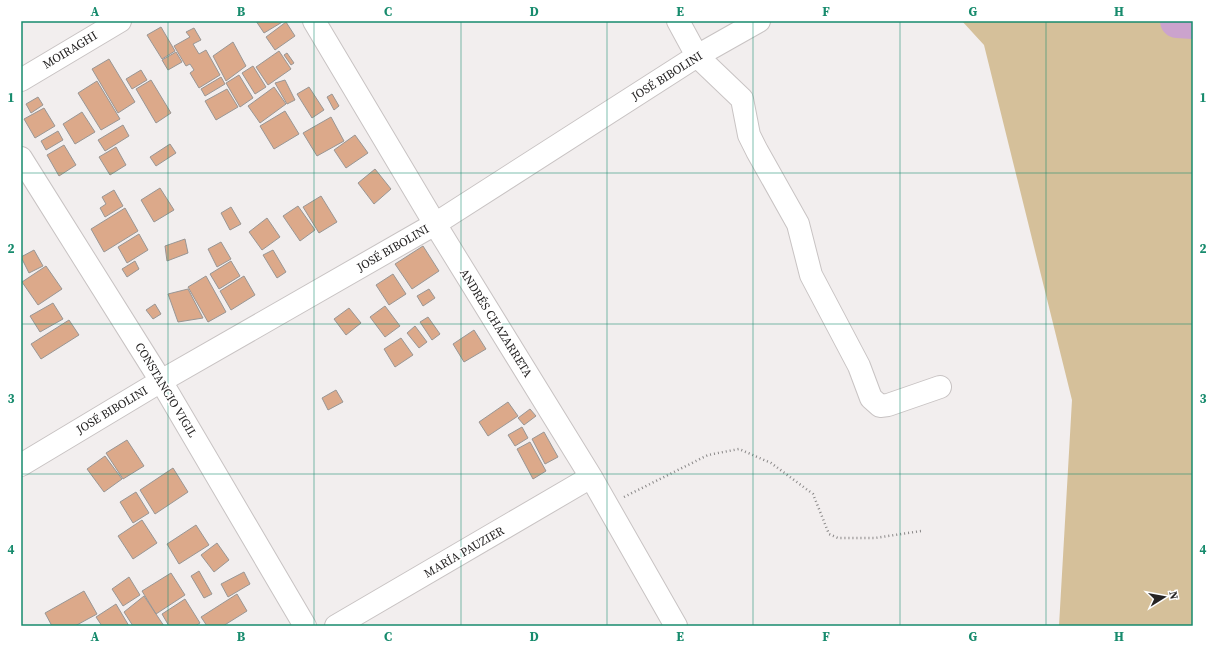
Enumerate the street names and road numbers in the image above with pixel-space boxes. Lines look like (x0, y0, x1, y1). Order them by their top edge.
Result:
street label: MOIRAGHI (40, 28, 100, 72)
street label: JOSÉ BIBOLINI (628, 48, 705, 105)
street label: JOSÉ BIBOLINI (353, 221, 432, 276)
street label: ANDRÉS CHAZARRETA (456, 266, 536, 380)
street label: CONSTANCIO VIGIL (131, 340, 201, 440)
street label: JOSÉ BIBOLINI (72, 382, 151, 438)
street label: MARÍA PAUZIER (421, 523, 507, 581)

